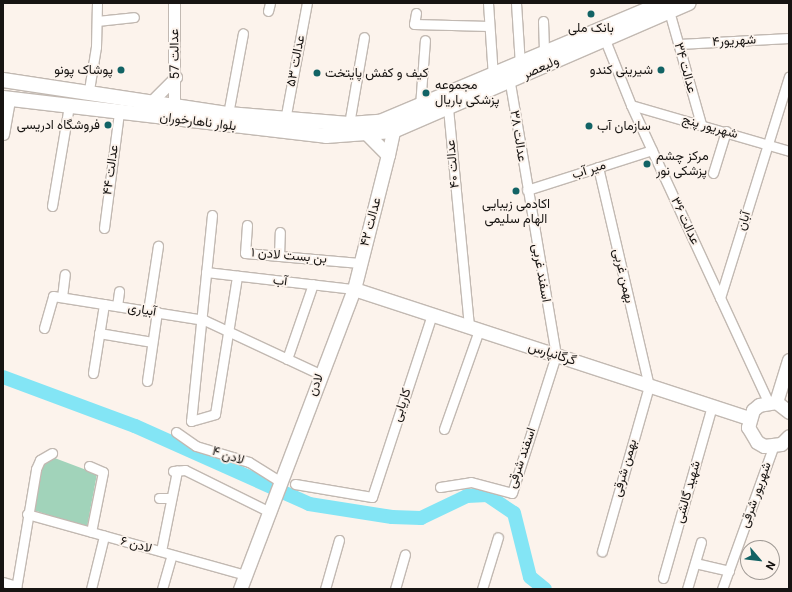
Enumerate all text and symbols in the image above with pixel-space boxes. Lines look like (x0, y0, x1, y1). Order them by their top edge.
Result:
marker: بانک ملی (586, 9, 596, 19)
place label: بانک ملی (568, 20, 614, 36)
street label: عدالت 57 (167, 29, 183, 79)
street label: شهریور۴ (712, 32, 756, 50)
street label: عدالت ۵۳ (283, 34, 309, 88)
street label: عدالت ۳۴ (670, 41, 700, 95)
street label: ولیعصر (521, 53, 561, 83)
place label: پوشاک پونو (54, 62, 113, 78)
place label: شیرینی کندو (590, 62, 653, 78)
marker: پوشاک پونو (116, 65, 126, 75)
place label: کیف و کفش پایتخت (325, 65, 428, 81)
marker: شیرینی کندو (656, 65, 666, 75)
marker: کیف و کفش پایتخت (312, 68, 322, 78)
place label: مجموعه پزشکی باریال (435, 78, 500, 109)
marker: مجموعه پزشکی باریال (420, 87, 432, 99)
street label: عدالت ۳۸ (506, 109, 530, 163)
street label: بلوار ناهارخوران (159, 110, 237, 134)
street label: شهریور پنج (680, 112, 740, 142)
place label: فروشگاه ادریسی (17, 117, 100, 133)
place label: سازمان آب (597, 118, 651, 134)
marker: فروشگاه ادریسی (103, 120, 113, 130)
marker: سازمان آب (584, 121, 594, 131)
street label: عدالت ۴۰ (443, 139, 463, 189)
street label: ۴۴ عدالت (100, 144, 122, 196)
place label: مرکز چشم پزشکی نور (656, 149, 709, 180)
street label: میر آب (570, 157, 608, 183)
marker: مرکز چشم پزشکی نور (641, 158, 653, 170)
marker: اکادمی زیبایی الهام سلیمی (511, 186, 521, 196)
street label: عدالت ۳۶ (667, 195, 703, 247)
street label: عدالت ۴۲ (357, 196, 385, 248)
place label: اکادمی زیبایی الهام سلیمی (482, 197, 550, 228)
street label: آبان (734, 210, 754, 232)
street label: اسفند غربی (528, 242, 554, 304)
street label: ۱ بن بست لادن (250, 245, 328, 267)
street label: بهمن غربی (609, 247, 637, 305)
street label: آب (272, 272, 288, 290)
street label: آبیاری (127, 300, 157, 320)
street label: گرگانپارس (526, 339, 578, 369)
street label: لادن (305, 372, 327, 398)
street label: کاریابی (389, 386, 415, 424)
street label: اسفند شرقی (504, 426, 540, 490)
street label: بهمن شرقی (609, 437, 641, 499)
street label: ۴ لادن (210, 443, 246, 469)
street label: شهید گالشی (672, 459, 704, 525)
street label: شهریور شرقی (737, 460, 775, 530)
street label: ۶ لادن (119, 533, 153, 557)
north arrow (740, 540, 780, 580)
text: N (763, 559, 778, 572)

